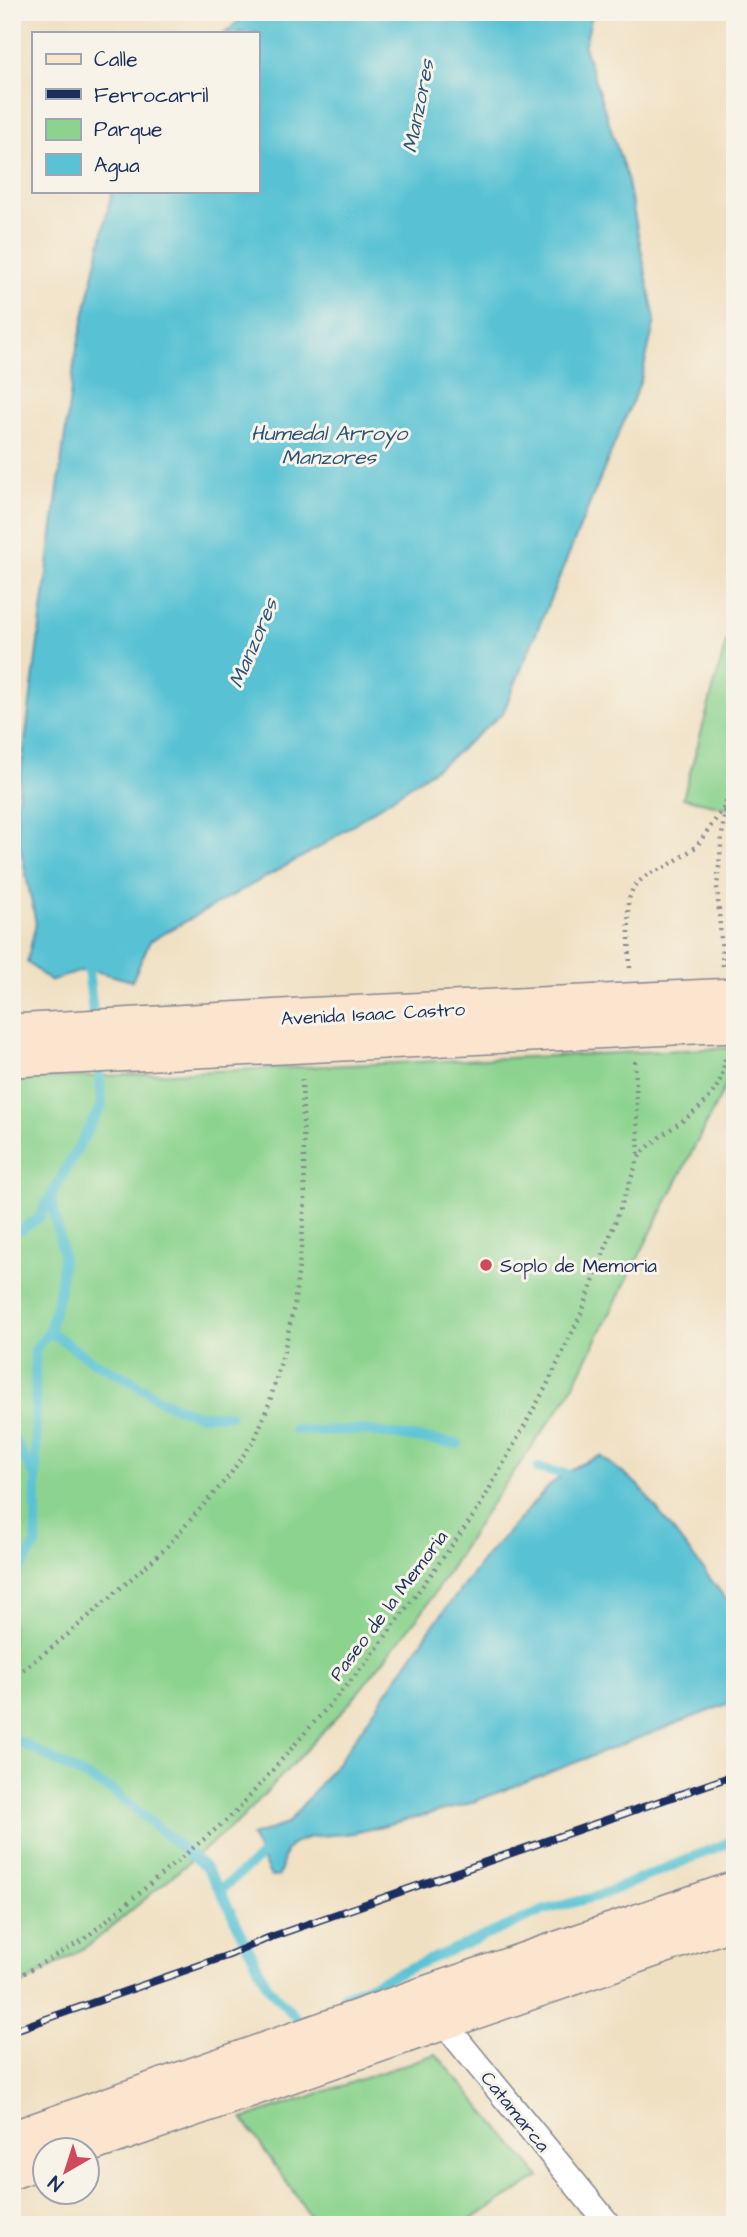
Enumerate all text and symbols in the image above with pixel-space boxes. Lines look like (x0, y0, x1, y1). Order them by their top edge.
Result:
legend (32, 32, 259, 192)
text: Calle (94, 45, 138, 74)
water label: Manzores (395, 56, 442, 155)
text: Ferrocarril (94, 81, 209, 110)
text: Parque (94, 115, 162, 144)
text: Agua (94, 151, 140, 182)
water label: Humedal Arroyo Manzores (251, 419, 409, 472)
water label: Manzores (222, 593, 286, 692)
street label: Avenida Isaac Castro (280, 996, 466, 1033)
place label: Soplo de Memoria (500, 1253, 657, 1280)
marker: Soplo de Memoria (478, 1257, 494, 1273)
street label: Paseo de la Memoria (324, 1525, 455, 1687)
street label: Catamarca (474, 2066, 556, 2158)
north arrow (32, 2136, 102, 2206)
text: N (43, 2169, 69, 2197)

